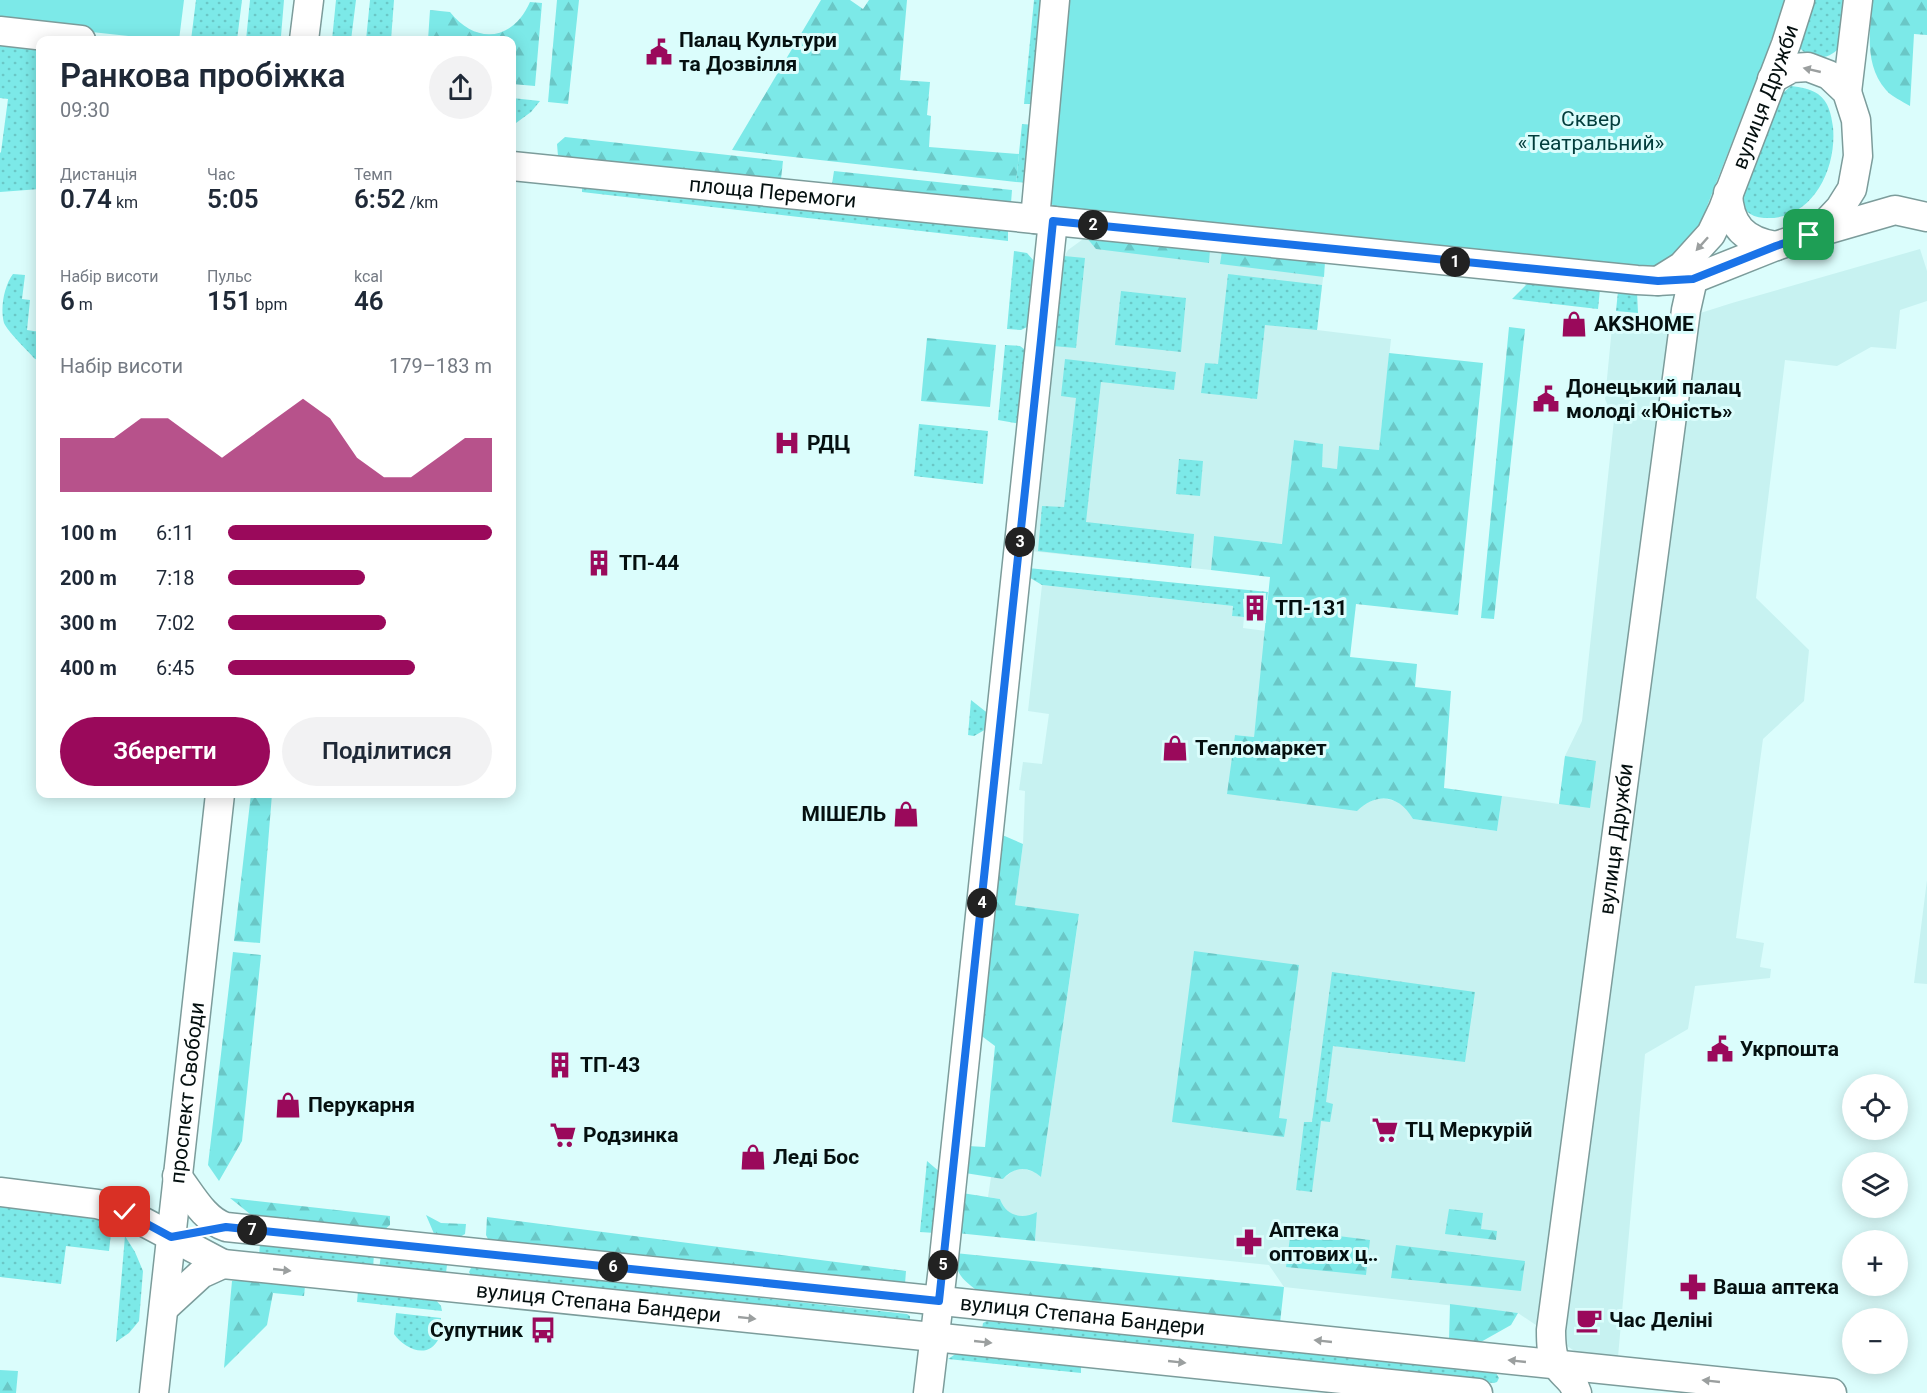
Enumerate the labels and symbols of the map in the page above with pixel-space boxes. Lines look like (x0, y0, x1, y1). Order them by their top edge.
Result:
street label: вулиця Дружби (1727, 22, 1803, 172)
place label: Палац Культури та Дозвілля (679, 28, 837, 76)
public building icon: Палац Культури та Дозвілля (644, 37, 674, 67)
one-way arrow (1802, 65, 1821, 74)
park label: Сквер «Театральний» (1518, 107, 1665, 155)
street label: площа Перемоги (688, 172, 857, 213)
pin (1783, 209, 1834, 260)
pin: 2 (1078, 210, 1108, 240)
one-way arrow (1696, 236, 1709, 251)
pin: 1 (1440, 247, 1470, 277)
shop icon: AKSHOME (1559, 309, 1589, 339)
place label: AKSHOME (1594, 312, 1694, 336)
place label: Донецький палац молоді «Юність» (1566, 375, 1741, 423)
public building icon: Донецький палац молоді «Юність» (1531, 384, 1561, 414)
hospital icon: РДЦ (772, 428, 802, 458)
place label: РДЦ (807, 431, 850, 455)
pin: 3 (1005, 527, 1035, 557)
building icon: ТП-44 (584, 548, 614, 578)
place label: ТП-44 (619, 551, 679, 575)
building icon: ТП-131 (1240, 593, 1270, 623)
place label: ТП-131 (1275, 596, 1347, 620)
shop icon: Тепломаркет (1160, 733, 1190, 763)
place label: Тепломаркет (1195, 736, 1327, 760)
street label: вулиця Дружби (1594, 762, 1638, 916)
shop icon: МІШЕЛЬ (891, 799, 921, 829)
place label: МІШЕЛЬ (802, 802, 886, 826)
pin: 4 (967, 888, 997, 918)
street label: проспект Свободи (165, 1001, 209, 1185)
public building icon: Укрпошта (1705, 1034, 1735, 1064)
place label: Укрпошта (1740, 1037, 1839, 1061)
building icon: ТП-43 (545, 1050, 575, 1080)
place label: ТП-43 (580, 1053, 640, 1077)
shop icon: Перукарня (273, 1090, 303, 1120)
place label: Перукарня (308, 1093, 415, 1117)
supermarket icon: ТЦ Меркурій (1370, 1115, 1400, 1145)
place label: ТЦ Меркурій (1405, 1118, 1532, 1142)
supermarket icon: Родзинка (548, 1120, 578, 1150)
place label: Родзинка (583, 1123, 678, 1147)
shop icon: Леді Бос (738, 1142, 768, 1172)
place label: Леді Бос (773, 1145, 859, 1169)
pin (99, 1186, 150, 1237)
pin: 7 (237, 1215, 267, 1245)
place label: Аптека оптових ц‥ (1269, 1218, 1378, 1266)
pharmacy icon: Аптека оптових ц‥ (1234, 1227, 1264, 1257)
pin: 5 (928, 1250, 958, 1280)
pin: 6 (598, 1252, 628, 1282)
one-way arrow (272, 1265, 291, 1275)
pharmacy icon: Ваша аптека (1678, 1272, 1708, 1302)
place label: Ваша аптека (1713, 1275, 1839, 1299)
street label: вулиця Степана Бандери (475, 1278, 722, 1327)
street label: вулиця Степана Бандери (959, 1291, 1206, 1340)
cafe icon: Час Деліні (1574, 1305, 1604, 1335)
place label: Час Деліні (1609, 1308, 1713, 1332)
one-way arrow (738, 1313, 757, 1323)
bus stop icon: Супутник (528, 1315, 558, 1345)
place label: Супутник (430, 1318, 523, 1342)
one-way arrow (1314, 1336, 1333, 1345)
one-way arrow (973, 1337, 992, 1347)
one-way arrow (1508, 1356, 1527, 1365)
one-way arrow (1167, 1357, 1186, 1367)
one-way arrow (1702, 1376, 1721, 1385)

